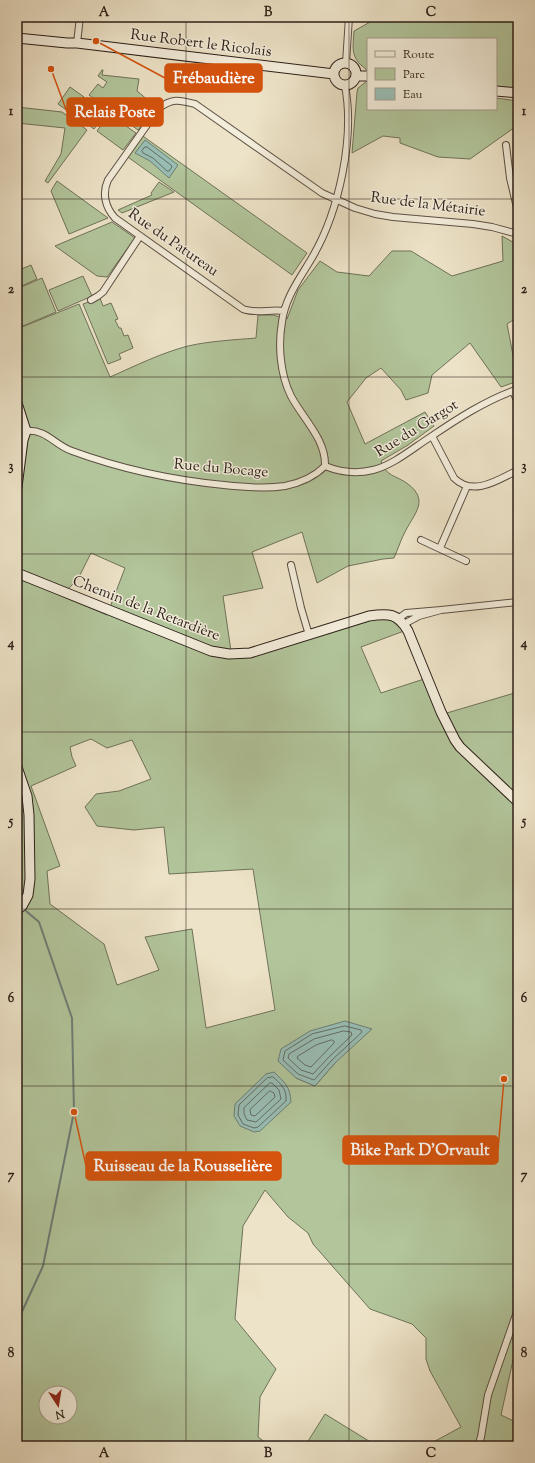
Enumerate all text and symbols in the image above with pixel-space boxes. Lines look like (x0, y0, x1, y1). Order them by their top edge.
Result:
text: A (99, 4, 110, 22)
text: B (264, 4, 273, 22)
text: C (426, 4, 436, 22)
street label: Rue Robert le Ricolais (129, 25, 273, 63)
legend (367, 38, 497, 110)
text: Route (403, 46, 435, 64)
callout: Frébaudière (165, 64, 262, 92)
text: Parc (403, 66, 425, 84)
text: Frébaudière (173, 68, 255, 91)
text: Eau (403, 86, 423, 104)
callout: Relais Poste (67, 98, 163, 126)
text: Relais Poste (75, 102, 156, 125)
text: 1 (9, 103, 14, 121)
text: 1 (522, 103, 527, 121)
street label: Rue de la Métairie (369, 188, 487, 222)
street label: Rue du Patureau (124, 204, 223, 282)
text: 2 (8, 281, 15, 299)
text: 2 (521, 281, 528, 299)
street label: Rue du Gargot (371, 395, 463, 463)
street label: Rue du Bocage (173, 454, 269, 484)
text: 3 (8, 458, 14, 476)
text: 3 (521, 458, 527, 476)
street label: Chemin de la Retardière (69, 571, 223, 647)
text: 4 (7, 635, 15, 653)
text: 4 (520, 635, 528, 653)
text: 5 (8, 813, 14, 831)
text: 5 (521, 813, 527, 831)
text: 6 (8, 990, 15, 1008)
text: 6 (521, 990, 528, 1008)
callout: Bike Park D'Orvault (343, 1136, 498, 1164)
text: Bike Park D'Orvault (351, 1140, 490, 1163)
callout: Ruisseau de la Rousselière (86, 1152, 281, 1180)
text: Ruisseau de la Rousselière (94, 1156, 273, 1179)
text: 7 (8, 1167, 15, 1185)
text: 7 (521, 1167, 528, 1185)
text: 8 (8, 1345, 15, 1363)
text: 8 (521, 1345, 528, 1363)
north arrow (38, 1385, 78, 1425)
text: N (54, 1405, 67, 1423)
text: A (99, 1445, 110, 1463)
text: B (264, 1445, 273, 1463)
text: C (426, 1445, 436, 1463)

